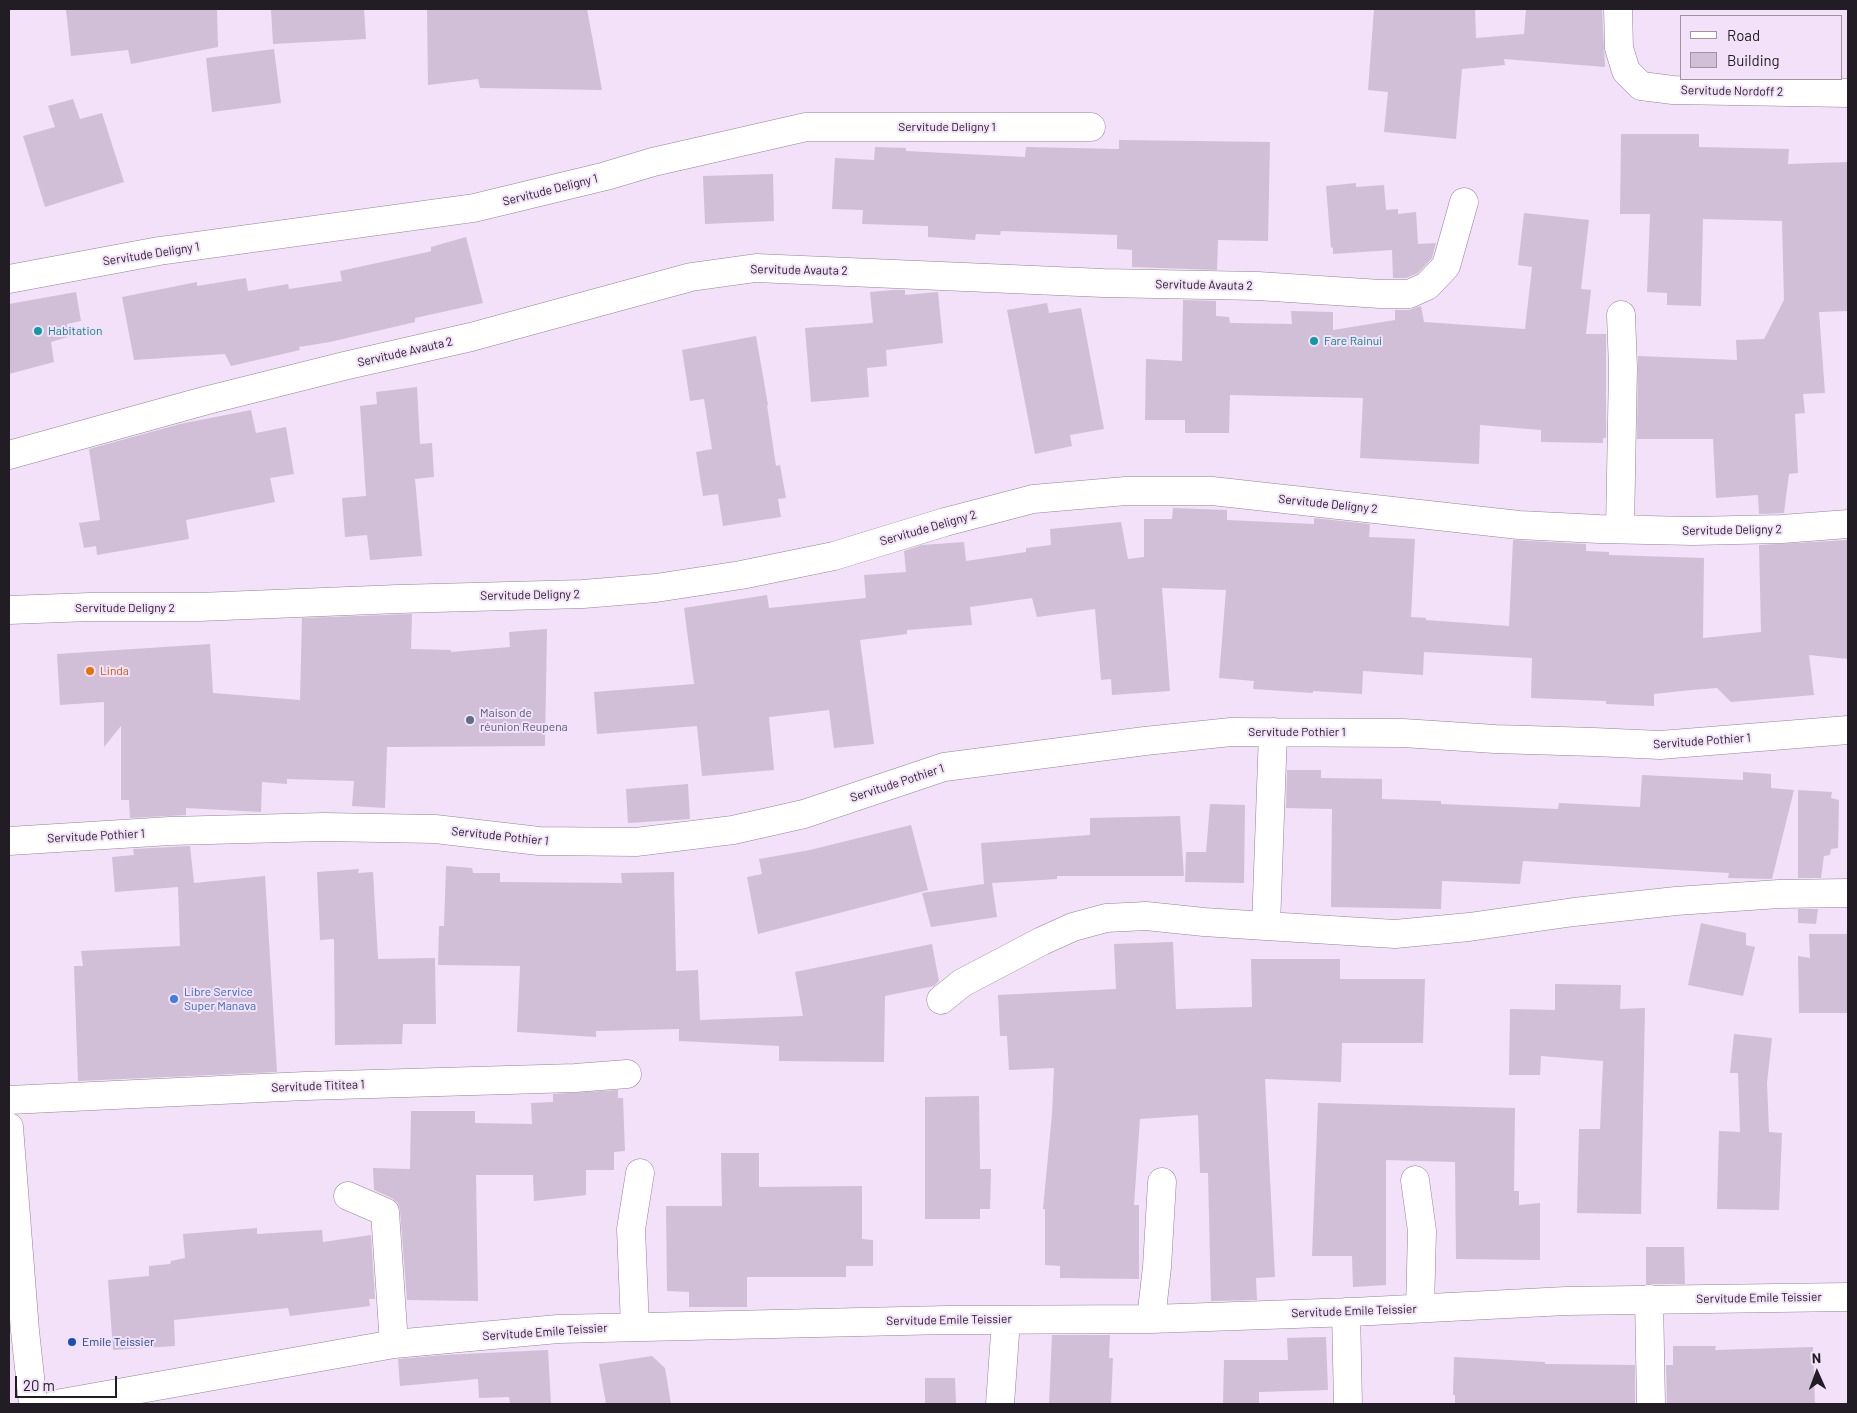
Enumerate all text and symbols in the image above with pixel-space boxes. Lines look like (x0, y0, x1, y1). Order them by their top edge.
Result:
legend (1680, 15, 1842, 80)
text: Road (1727, 26, 1760, 44)
text: Building (1727, 51, 1780, 69)
street label: Servitude Nordoff 2 (1681, 83, 1783, 99)
street label: Servitude Deligny 1 (898, 120, 996, 134)
street label: Servitude Deligny 1 (501, 171, 599, 209)
street label: Servitude Deligny 1 (102, 239, 200, 269)
street label: Servitude Avauta 2 (750, 262, 848, 278)
street label: Servitude Avauta 2 (1155, 277, 1253, 293)
place label: Habitation (48, 324, 102, 338)
marker: Habitation (32, 325, 44, 337)
street label: Servitude Avauta 2 (356, 334, 454, 370)
place label: Fare Rainui (1324, 334, 1382, 348)
marker: Fare Rainui (1308, 335, 1320, 347)
street label: Servitude Deligny 2 (1278, 492, 1378, 516)
street label: Servitude Deligny 2 (878, 507, 978, 549)
street label: Servitude Deligny 2 (1682, 522, 1782, 538)
street label: Servitude Deligny 2 (480, 587, 580, 603)
street label: Servitude Deligny 2 (75, 601, 175, 615)
place label: Linda (100, 664, 129, 678)
marker: Linda (84, 665, 96, 677)
place label: Maison de réunion Reupena (480, 706, 568, 734)
marker: Maison de réunion Reupena (464, 714, 476, 726)
street label: Servitude Pothier 1 (1248, 725, 1346, 739)
street label: Servitude Pothier 1 (1653, 730, 1751, 752)
street label: Servitude Pothier 1 (848, 761, 946, 805)
street label: Servitude Pothier 1 (451, 824, 549, 848)
street label: Servitude Pothier 1 (47, 826, 145, 846)
place label: Libre Service Super Manava (184, 985, 256, 1013)
marker: Libre Service Super Manava (168, 993, 180, 1005)
street label: Servitude Tititea 1 (271, 1077, 365, 1095)
street label: Servitude Emile Teissier (1696, 1290, 1822, 1306)
street label: Servitude Emile Teissier (1291, 1302, 1417, 1320)
street label: Servitude Emile Teissier (886, 1312, 1012, 1328)
street label: Servitude Emile Teissier (482, 1320, 608, 1344)
place label: Emile Teissier (82, 1335, 154, 1349)
marker: Emile Teissier (66, 1336, 78, 1348)
north arrow (1792, 1348, 1842, 1398)
text: N (1812, 1349, 1821, 1366)
scale bar (18, 1366, 120, 1398)
text: 20 m (23, 1376, 55, 1394)

